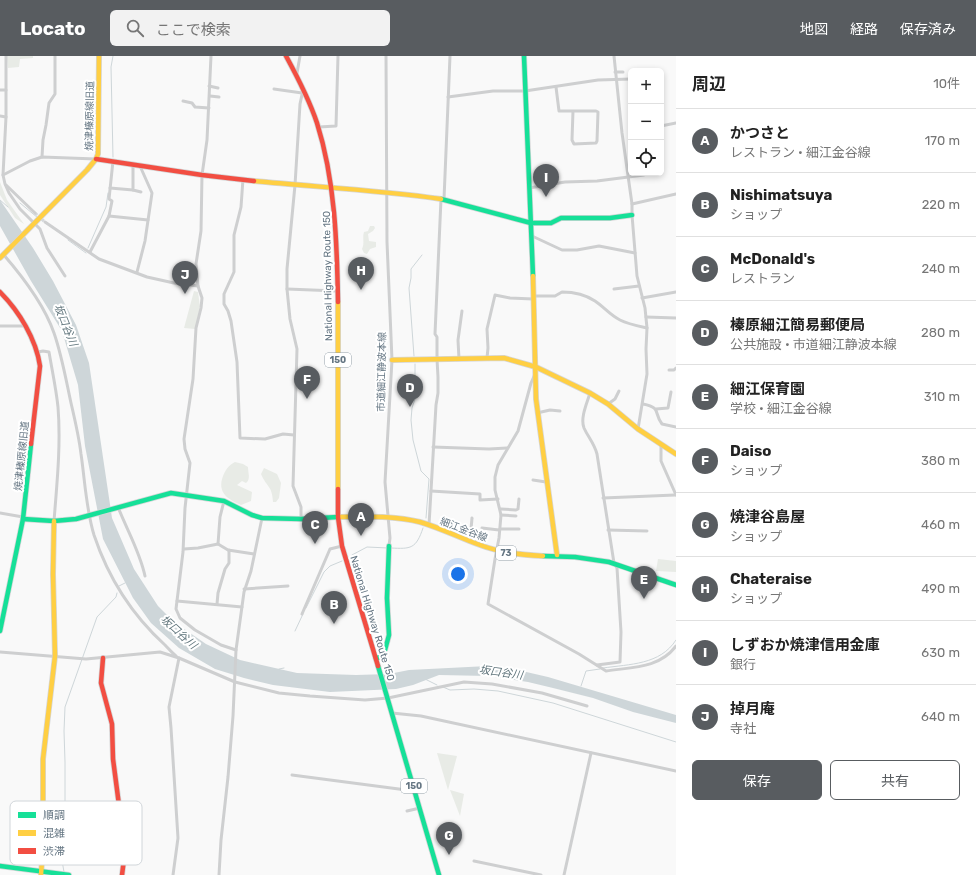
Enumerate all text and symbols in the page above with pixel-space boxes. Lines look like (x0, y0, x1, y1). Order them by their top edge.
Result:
search box (110, 10, 390, 46)
text: Locato (20, 17, 86, 40)
icon: search (124, 17, 146, 39)
text: ここで検索 (156, 21, 231, 39)
text: 地図 (800, 21, 828, 38)
text: 経路 (850, 21, 878, 38)
text: 保存済み (900, 21, 956, 38)
map controls (628, 68, 664, 176)
button: + (628, 68, 664, 104)
text: 周辺 (692, 74, 726, 94)
text: 10件 (933, 76, 960, 91)
street label: 焼津榛原線旧道 (83, 81, 97, 151)
button: − (628, 104, 664, 140)
text: かつさと (730, 124, 790, 142)
text: A (700, 133, 710, 148)
text: 170 m (925, 133, 960, 148)
button: locate (628, 140, 664, 176)
text: レストラン · 細江金谷線 (730, 145, 871, 160)
pin: I (533, 164, 559, 197)
text: Nishimatsuya (730, 186, 832, 204)
text: B (700, 197, 710, 212)
text: 220 m (922, 197, 960, 212)
text: ショップ (730, 207, 782, 222)
street label: National Highway Route 150 (321, 211, 335, 341)
text: McDonald's (730, 250, 815, 268)
pin: H (348, 257, 374, 290)
pin: J (172, 261, 198, 294)
text: C (700, 261, 710, 276)
text: 240 m (921, 261, 960, 276)
text: レストラン (730, 271, 795, 286)
water label: 坂口谷川 (51, 302, 80, 349)
text: 榛原細江簡易郵便局 (730, 316, 865, 334)
text: D (700, 325, 710, 340)
text: 280 m (921, 325, 960, 340)
street label: 市道細江静波本線 (375, 332, 389, 412)
text: 公共施設 · 市道細江静波本線 (730, 337, 897, 352)
road number: 150 (325, 353, 351, 367)
pin: F (294, 366, 320, 399)
pin: D (397, 374, 423, 407)
text: 細江保育園 (730, 380, 805, 398)
text: E (701, 389, 709, 404)
text: 310 m (924, 389, 960, 404)
text: 学校 · 細江金谷線 (730, 401, 832, 416)
street label: 焼津榛原線旧道 (12, 421, 32, 492)
text: Daiso (730, 442, 771, 460)
text: F (701, 453, 709, 468)
text: 380 m (921, 453, 960, 468)
text: ショップ (730, 463, 782, 478)
pin: A (348, 503, 374, 536)
text: 焼津谷島屋 (730, 508, 805, 526)
pin: C (302, 511, 328, 544)
street label: 細江金谷線 (438, 515, 489, 544)
text: G (700, 517, 710, 532)
text: 460 m (921, 517, 960, 532)
text: ショップ (730, 529, 782, 544)
road number: 73 (496, 546, 516, 560)
street label: National Highway Route 150 (347, 554, 397, 682)
your location (448, 564, 468, 584)
pin: E (631, 566, 657, 599)
text: Chateraise (730, 570, 812, 588)
text: H (700, 581, 710, 596)
text: 490 m (921, 581, 960, 596)
pin: B (321, 591, 347, 624)
text: ショップ (730, 591, 782, 606)
water label: 坂口谷川 (158, 613, 200, 653)
text: しずおか焼津信用金庫 (730, 636, 880, 654)
text: I (703, 645, 707, 660)
text: 630 m (921, 645, 960, 660)
text: 銀行 (730, 657, 756, 672)
water label: 坂口谷川 (478, 663, 525, 682)
text: 掉月庵 (730, 700, 775, 718)
text: J (701, 709, 709, 724)
text: 640 m (921, 709, 960, 724)
text: 寺社 (730, 721, 756, 736)
button: 保存 (692, 760, 822, 800)
button: 共有 (830, 760, 960, 800)
road number: 150 (401, 779, 427, 793)
legend (10, 801, 142, 865)
text: 順調 (43, 809, 65, 822)
pin: G (436, 822, 462, 855)
text: 混雑 (43, 827, 65, 840)
text: 渋滞 (43, 845, 65, 858)

